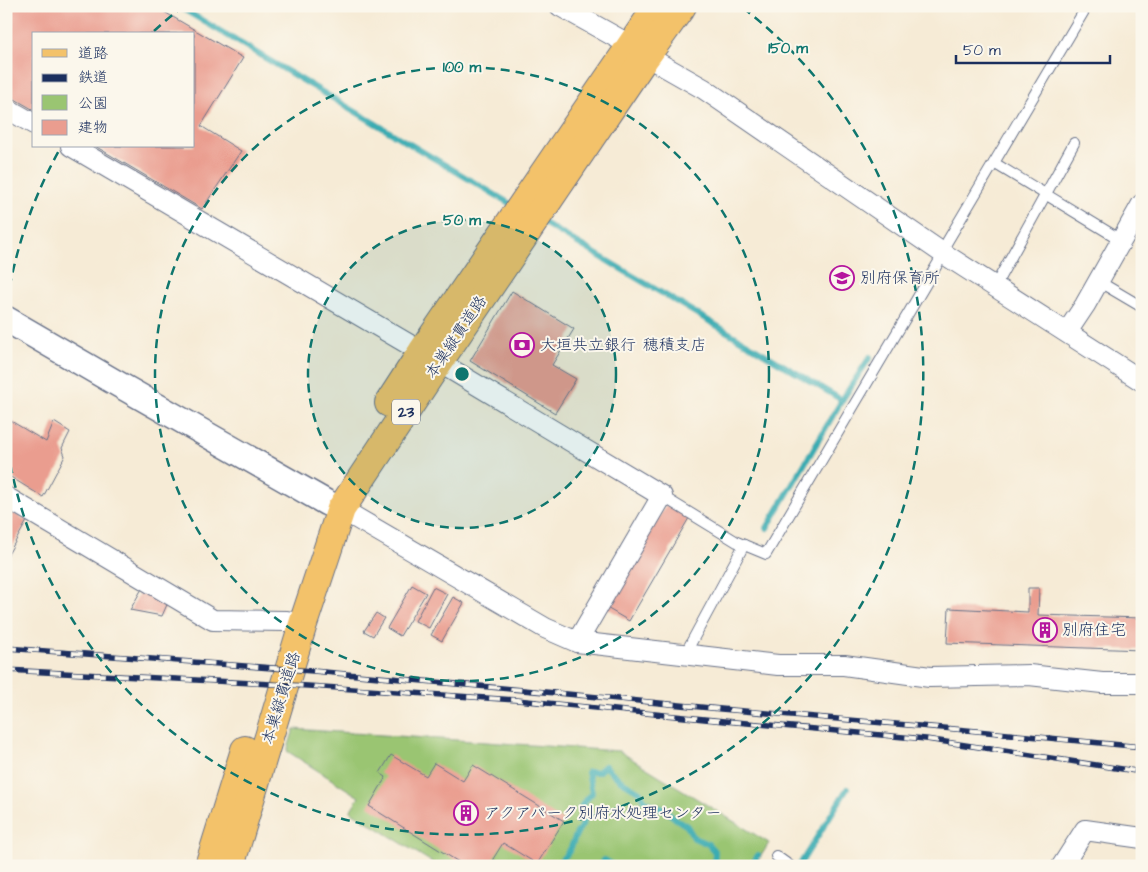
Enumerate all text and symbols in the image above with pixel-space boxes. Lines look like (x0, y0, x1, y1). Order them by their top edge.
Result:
legend (32, 32, 195, 148)
scale bar (956, 32, 1109, 64)
text: 150 m (768, 38, 808, 59)
text: 50 m (963, 40, 1001, 61)
text: 道路 (78, 43, 108, 64)
text: 100 m (443, 57, 482, 78)
text: 鉄道 (78, 67, 108, 88)
text: 公園 (78, 93, 108, 114)
text: 建物 (78, 117, 108, 138)
text: 50 m (443, 210, 481, 231)
school or university icon: 別府保育所 (829, 265, 855, 291)
place label: 別府保育所 (860, 267, 940, 289)
street label: 本巣縦貫道路 (420, 291, 492, 383)
bank icon: 大垣共立銀行 穂積支店 (509, 332, 535, 358)
place label: 大垣共立銀行 穂積支店 (540, 334, 706, 356)
centre of rings (453, 365, 471, 383)
road number: 23 (392, 400, 420, 424)
building icon: 別府住宅 (1032, 617, 1058, 643)
place label: 別府住宅 (1062, 619, 1126, 641)
street label: 本巣縦貫道路 (256, 649, 306, 747)
building icon: アクアパーク別府水処理センター (453, 800, 479, 826)
place label: アクアパーク別府水処理センター (484, 802, 721, 824)

